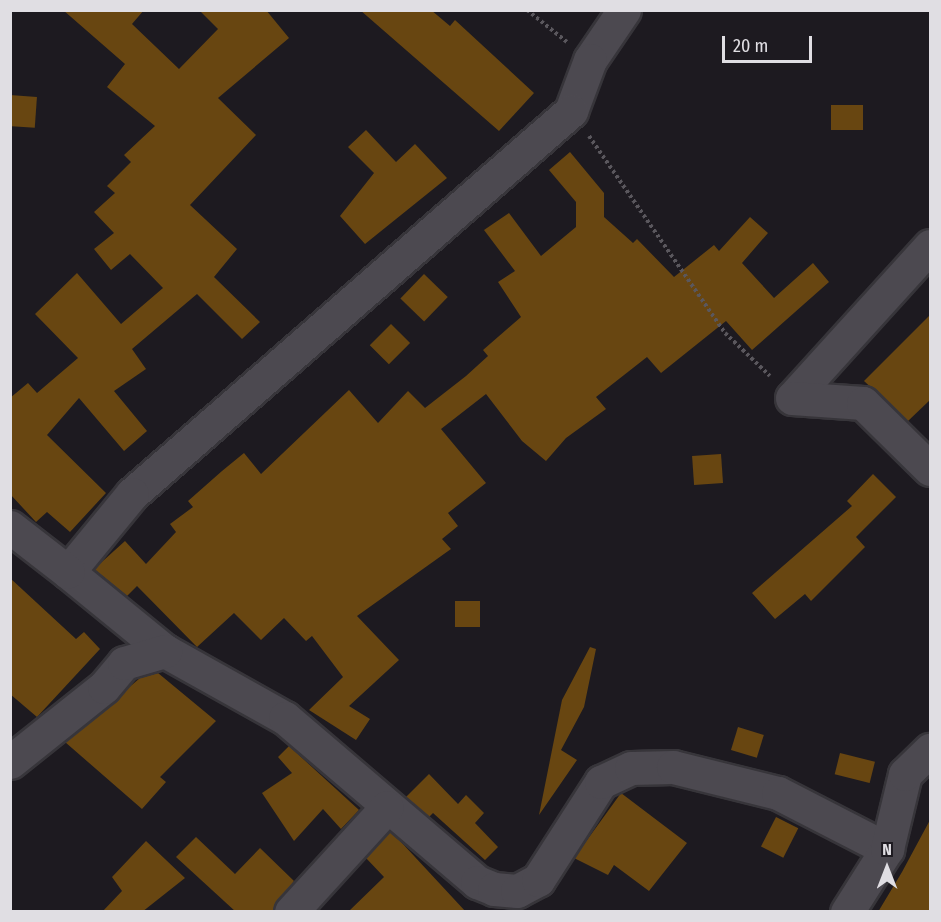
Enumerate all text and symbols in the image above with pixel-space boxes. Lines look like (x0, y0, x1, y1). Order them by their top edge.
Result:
scale bar (725, 24, 815, 62)
text: 20 m (733, 35, 768, 57)
north arrow (857, 838, 917, 898)
text: N (882, 840, 892, 859)

